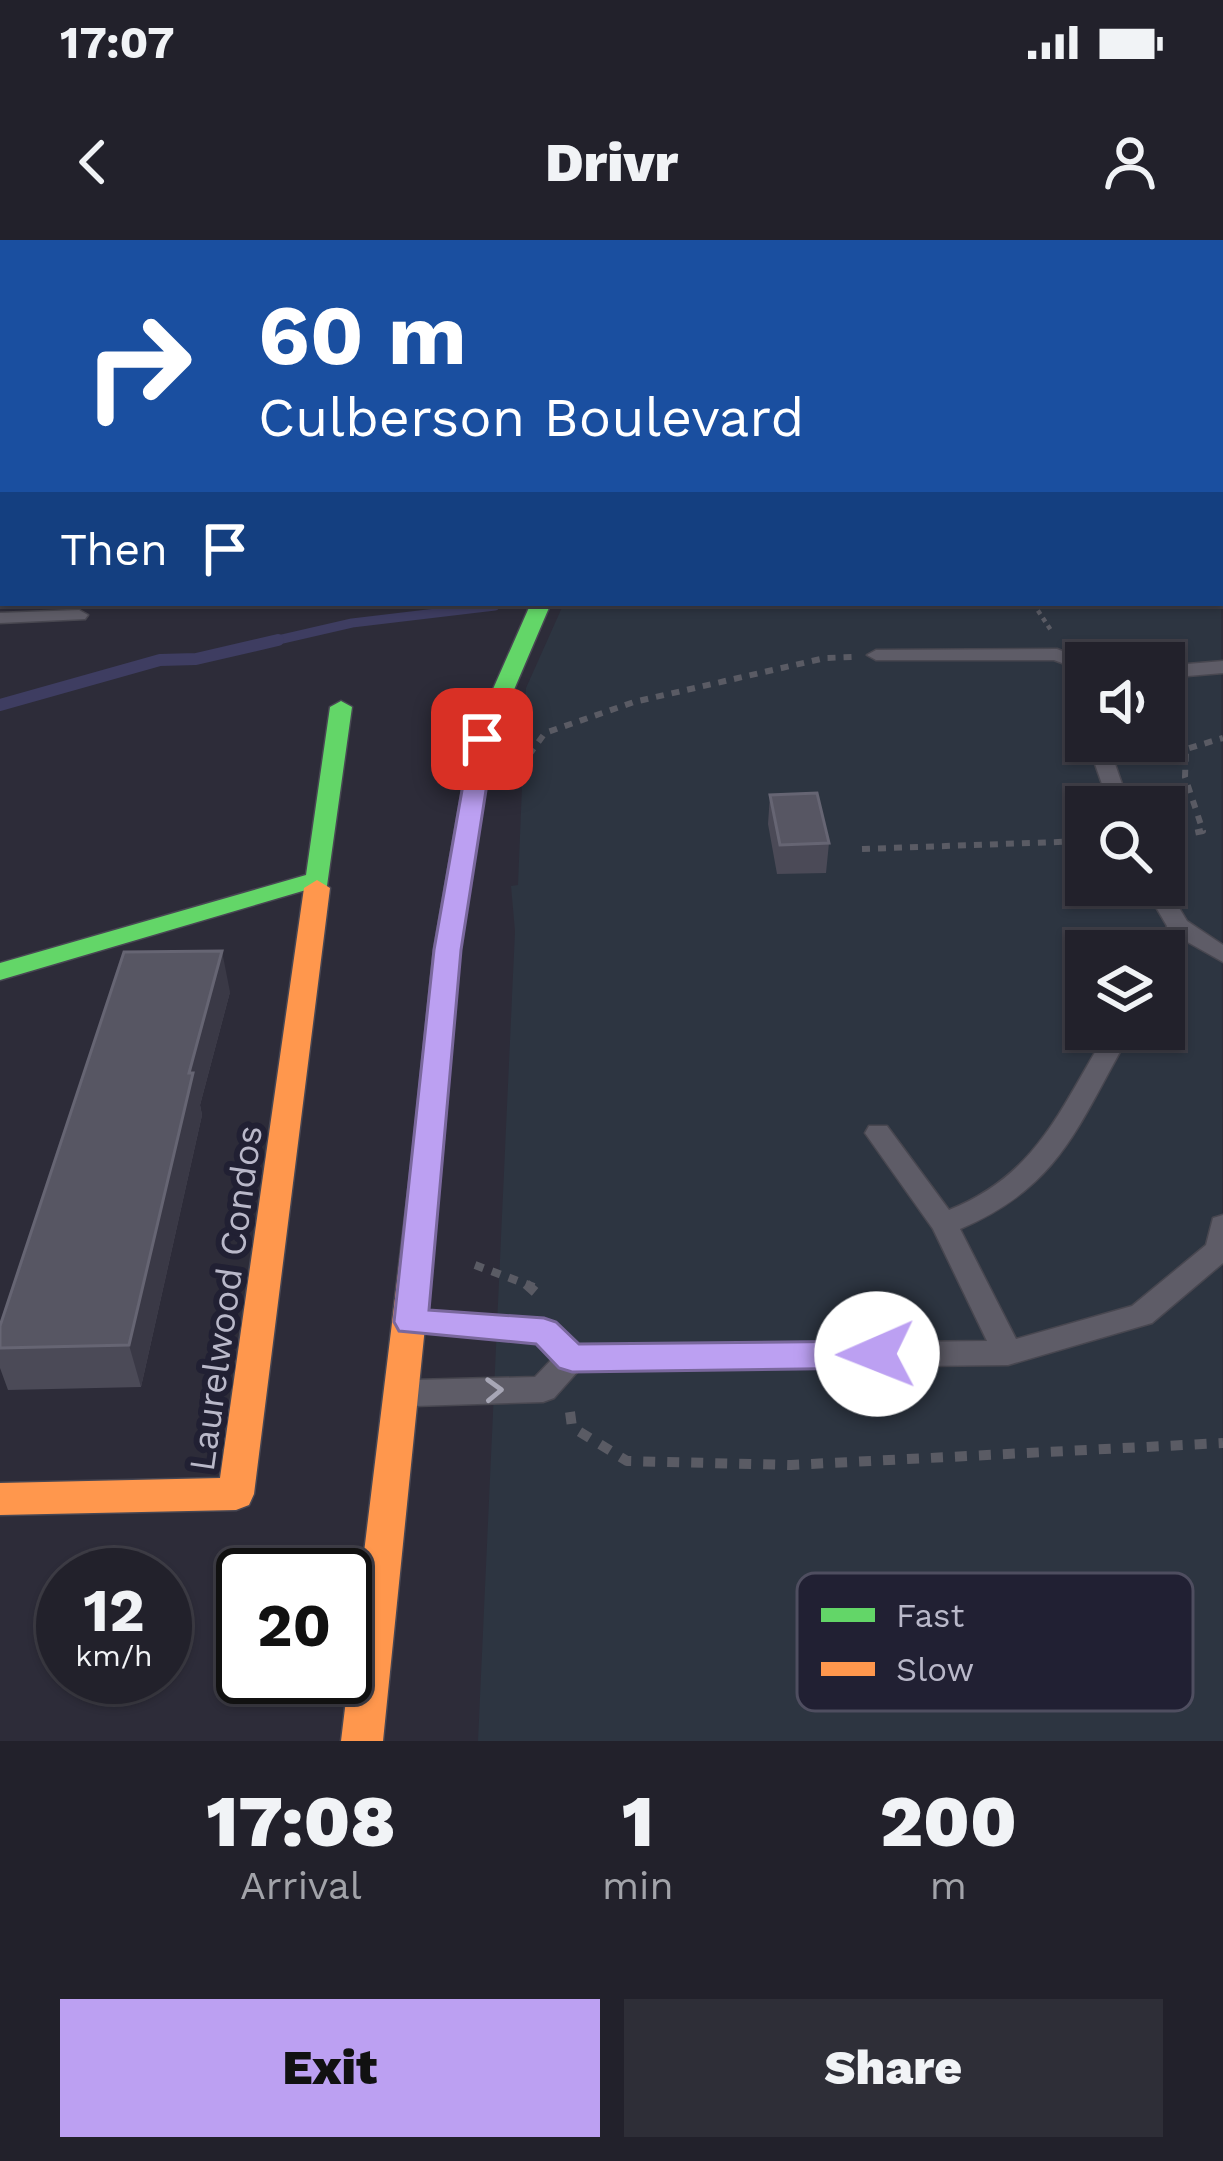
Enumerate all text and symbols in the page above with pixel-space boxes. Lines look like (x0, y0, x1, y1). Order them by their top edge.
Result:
text: 17:07 (60, 16, 175, 69)
icon: back (60, 129, 126, 195)
icon: person (1097, 129, 1163, 195)
text: Drivr (545, 131, 678, 194)
text: 60 m (258, 286, 467, 384)
icon: right (60, 288, 216, 444)
text: Culberson Boulevard (258, 386, 804, 449)
icon: arrive (192, 516, 258, 582)
text: Then (60, 523, 168, 576)
map controls (1065, 642, 1185, 1050)
button: sound (1065, 642, 1185, 762)
pin (431, 688, 533, 790)
icon: arrive (449, 706, 515, 772)
button: search (1065, 786, 1185, 906)
button: layers (1065, 930, 1185, 1050)
street label: Laurelwood Condos (181, 1123, 271, 1474)
position arrow (814, 1291, 940, 1417)
one-way arrow (485, 1378, 504, 1404)
speed limit sign: 20 (216, 1548, 372, 1704)
legend (797, 1573, 1193, 1711)
text: 12 (83, 1575, 145, 1646)
text: Fast (896, 1596, 965, 1635)
text: km/h (75, 1638, 153, 1673)
text: Slow (896, 1650, 974, 1689)
text: 17:08 (206, 1779, 396, 1863)
text: 1 (622, 1779, 654, 1863)
text: 200 (880, 1779, 1017, 1863)
text: Arrival (240, 1863, 362, 1908)
text: min (602, 1863, 674, 1908)
text: m (930, 1863, 967, 1908)
button: Exit (60, 1999, 600, 2137)
button: Share (624, 1999, 1163, 2137)

